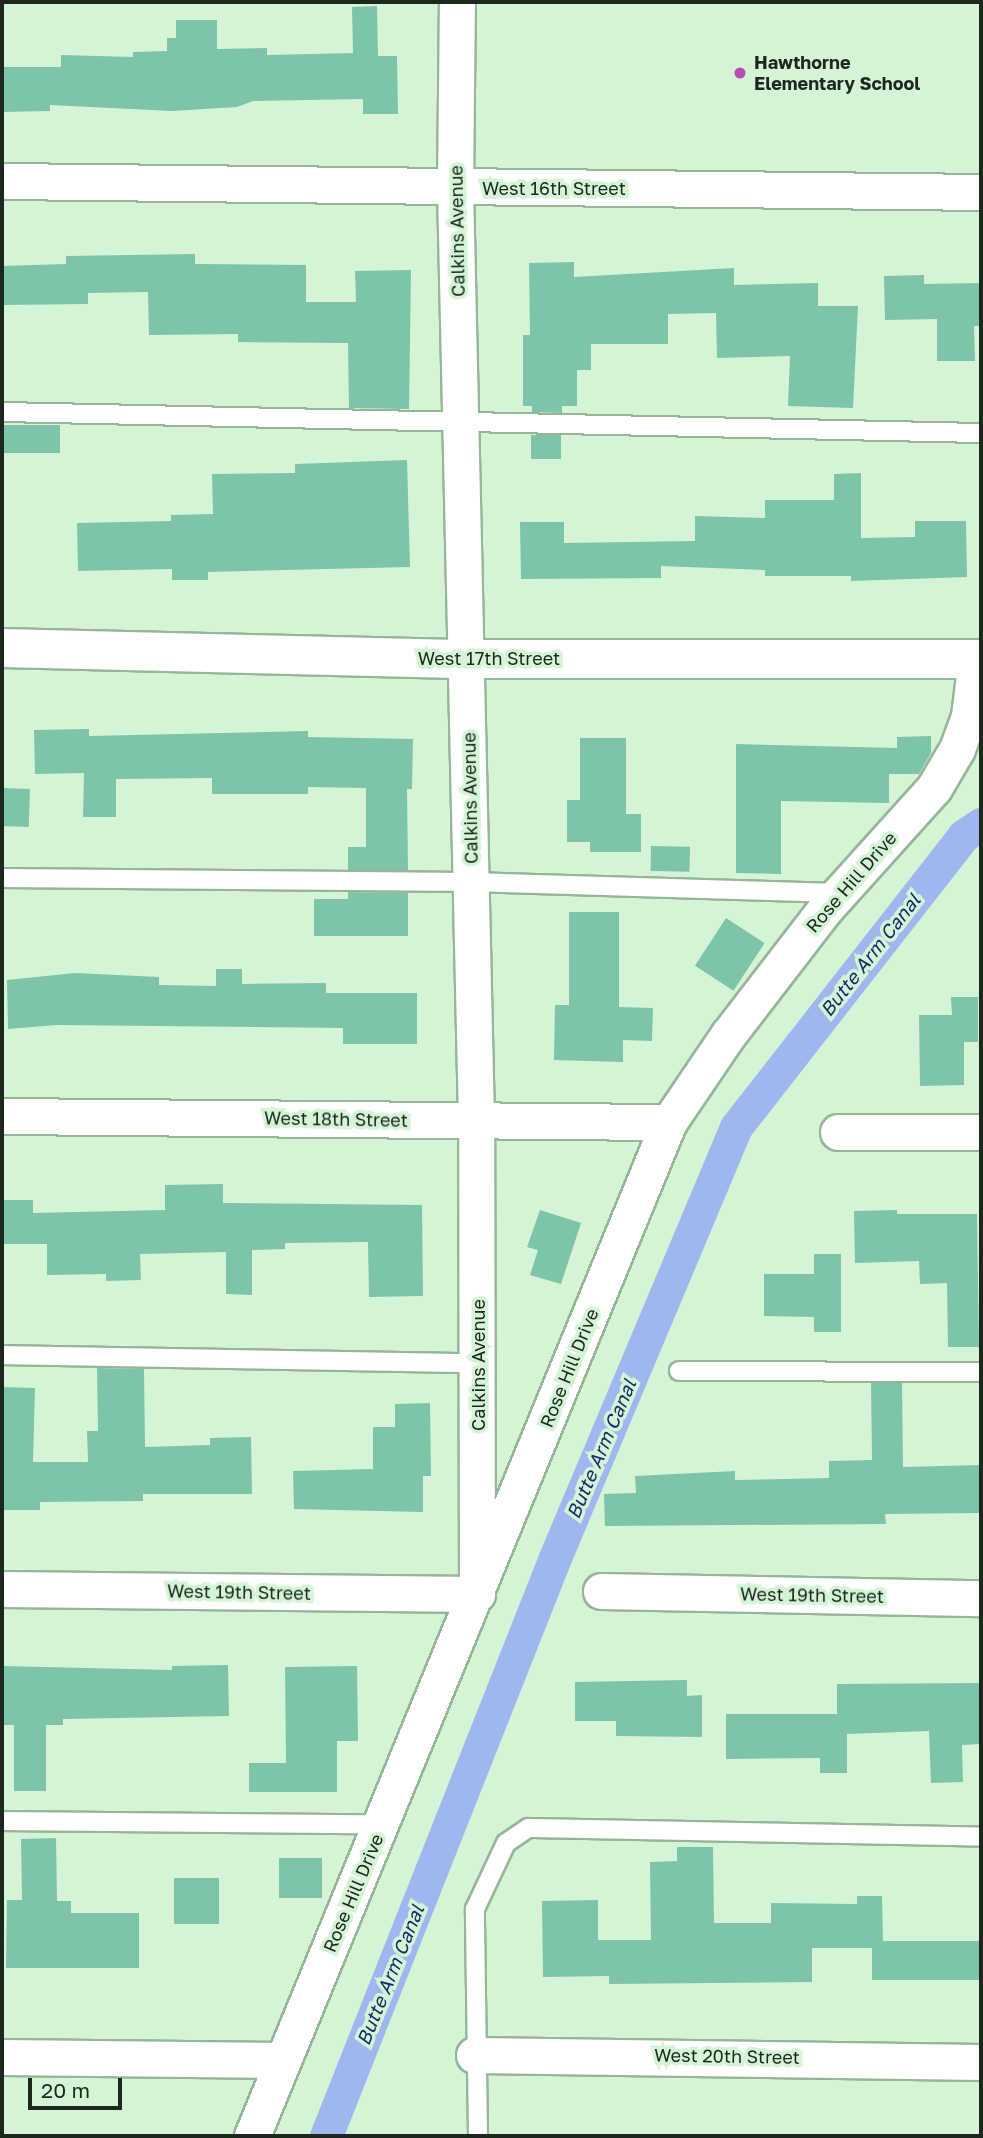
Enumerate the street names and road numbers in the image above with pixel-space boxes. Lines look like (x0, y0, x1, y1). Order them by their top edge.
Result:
street label: Calkins Avenue (445, 165, 469, 297)
street label: West 16th Street (482, 177, 626, 199)
street label: West 17th Street (418, 647, 560, 669)
street label: Calkins Avenue (458, 732, 482, 864)
street label: Rose Hill Drive (801, 827, 901, 937)
street label: West 18th Street (264, 1107, 408, 1131)
street label: Calkins Avenue (467, 1299, 489, 1431)
street label: Rose Hill Drive (535, 1305, 603, 1431)
street label: West 19th Street (167, 1580, 311, 1604)
street label: West 19th Street (740, 1583, 884, 1607)
street label: Rose Hill Drive (318, 1831, 388, 1955)
street label: West 20th Street (654, 2044, 800, 2068)

